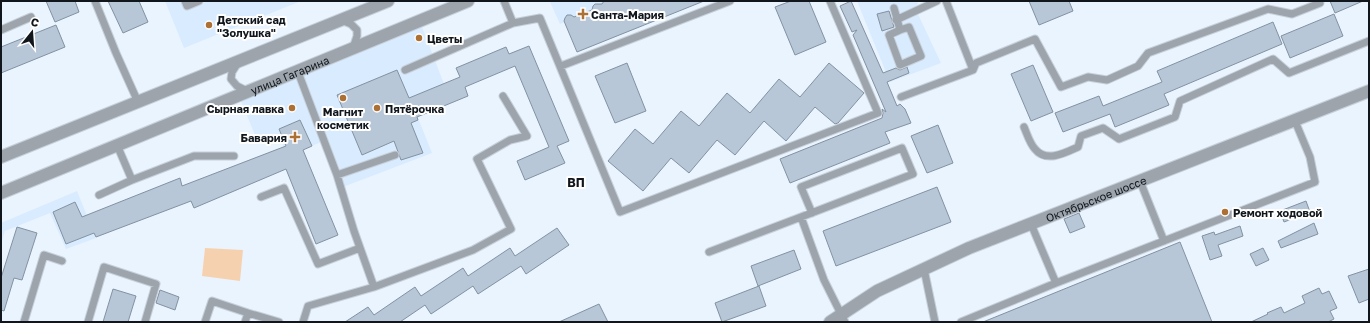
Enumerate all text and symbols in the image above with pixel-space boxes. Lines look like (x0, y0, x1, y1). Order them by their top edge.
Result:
place label: Санта-Мария (591, 8, 664, 21)
marker: Санта-Мария (578, 9, 588, 19)
north arrow (12, 12, 52, 52)
place label: Детский сад "Золушка" (217, 13, 286, 39)
text: С (29, 15, 41, 29)
marker: Детский сад "Золушка" (204, 20, 214, 30)
place label: Цветы (427, 32, 462, 45)
marker: Цветы (414, 33, 424, 43)
street label: улица Гагарина (248, 52, 331, 96)
marker: Магнит косметик (338, 93, 348, 103)
place label: Сырная лавка (207, 102, 284, 115)
place label: Пятёрочка (385, 102, 444, 115)
marker: Сырная лавка (287, 103, 297, 113)
marker: Пятёрочка (372, 103, 382, 113)
place label: Магнит косметик (317, 105, 370, 131)
place label: Бавария (240, 131, 287, 144)
marker: Бавария (290, 132, 300, 142)
street label: Октябрьское шоссе (1044, 173, 1148, 224)
district label: ВП (567, 175, 585, 190)
place label: Ремонт ходовой (1233, 206, 1323, 219)
marker: Ремонт ходовой (1220, 207, 1230, 217)

